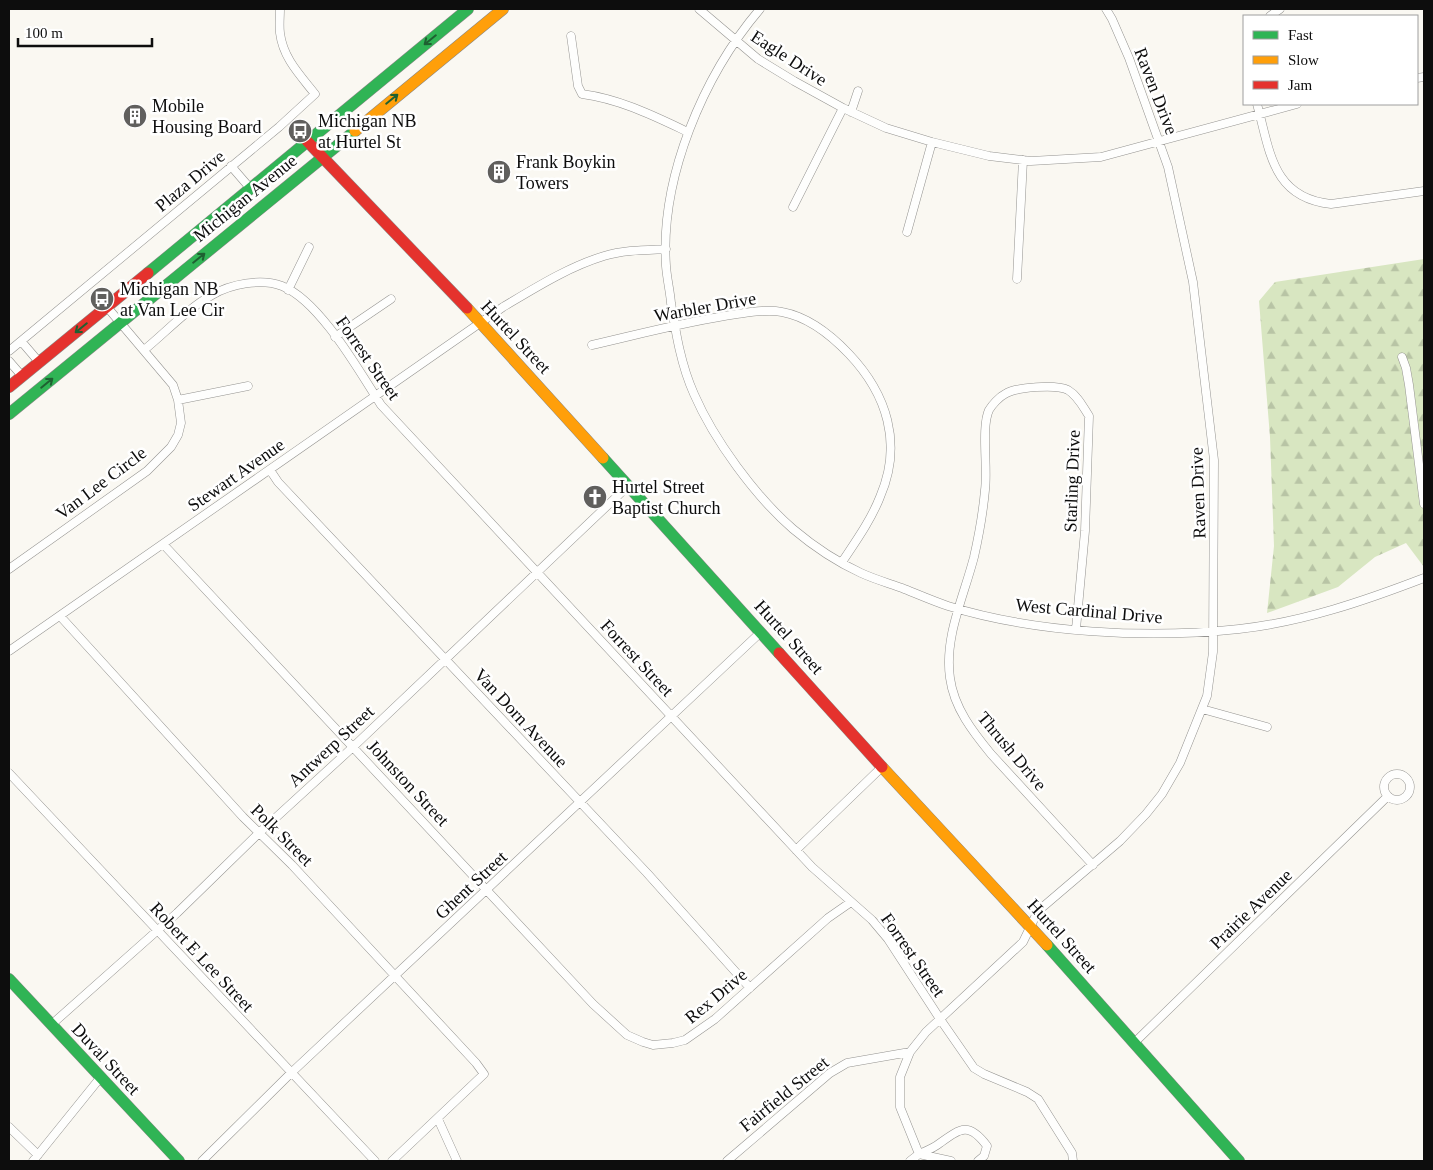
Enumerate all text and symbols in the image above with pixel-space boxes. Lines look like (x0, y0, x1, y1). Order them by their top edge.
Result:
scale bar (18, 15, 151, 47)
legend (1243, 15, 1418, 105)
text: 100 m (25, 25, 63, 41)
street label: Eagle Drive (747, 26, 831, 90)
text: Fast (1288, 27, 1314, 43)
one-way arrow (424, 34, 437, 45)
street label: Raven Drive (1130, 45, 1182, 137)
text: Slow (1288, 52, 1319, 68)
text: Jam (1288, 77, 1312, 93)
one-way arrow (386, 94, 399, 105)
place label: Mobile Housing Board (152, 96, 262, 137)
building icon: Mobile Housing Board (122, 103, 148, 129)
place label: Michigan NB at Hurtel St (318, 111, 417, 152)
bus stop icon: Michigan NB at Hurtel St (287, 118, 313, 144)
street label: Plaza Drive (151, 146, 229, 216)
street label: Michigan Avenue (189, 150, 301, 246)
place label: Frank Boykin Towers (516, 152, 616, 193)
building icon: Frank Boykin Towers (486, 159, 512, 185)
one-way arrow (192, 252, 205, 263)
place label: Michigan NB at Van Lee Cir (120, 279, 224, 320)
bus stop icon: Michigan NB at Van Lee Cir (89, 286, 115, 312)
street label: Warbler Drive (653, 288, 757, 326)
street label: Hurtel Street (477, 296, 555, 378)
street label: Forrest Street (332, 312, 404, 404)
one-way arrow (75, 323, 88, 334)
one-way arrow (40, 378, 53, 389)
street label: Starling Drive (1060, 429, 1084, 533)
street label: Stewart Avenue (184, 434, 288, 516)
street label: Van Lee Circle (52, 443, 150, 523)
street label: Raven Drive (1186, 447, 1210, 539)
place label: Hurtel Street Baptist Church (612, 477, 721, 518)
church icon: Hurtel Street Baptist Church (582, 484, 608, 510)
street label: West Cardinal Drive (1015, 595, 1163, 627)
street label: Hurtel Street (751, 596, 827, 678)
street label: Forrest Street (596, 616, 678, 700)
street label: Van Dorn Avenue (470, 665, 572, 771)
street label: Antwerp Street (284, 701, 378, 791)
street label: Thrush Drive (973, 708, 1051, 794)
street label: Johnston Street (363, 736, 453, 830)
street label: Polk Street (247, 800, 317, 870)
street label: Ghent Street (431, 847, 511, 923)
street label: Prairie Avenue (1206, 865, 1296, 953)
street label: Hurtel Street (1024, 895, 1100, 977)
street label: Robert E Lee Street (146, 898, 258, 1016)
street label: Forrest Street (877, 909, 949, 1001)
street label: Rex Drive (681, 964, 751, 1028)
street label: Duval Street (68, 1019, 144, 1099)
street label: Fairfield Street (736, 1052, 832, 1136)

